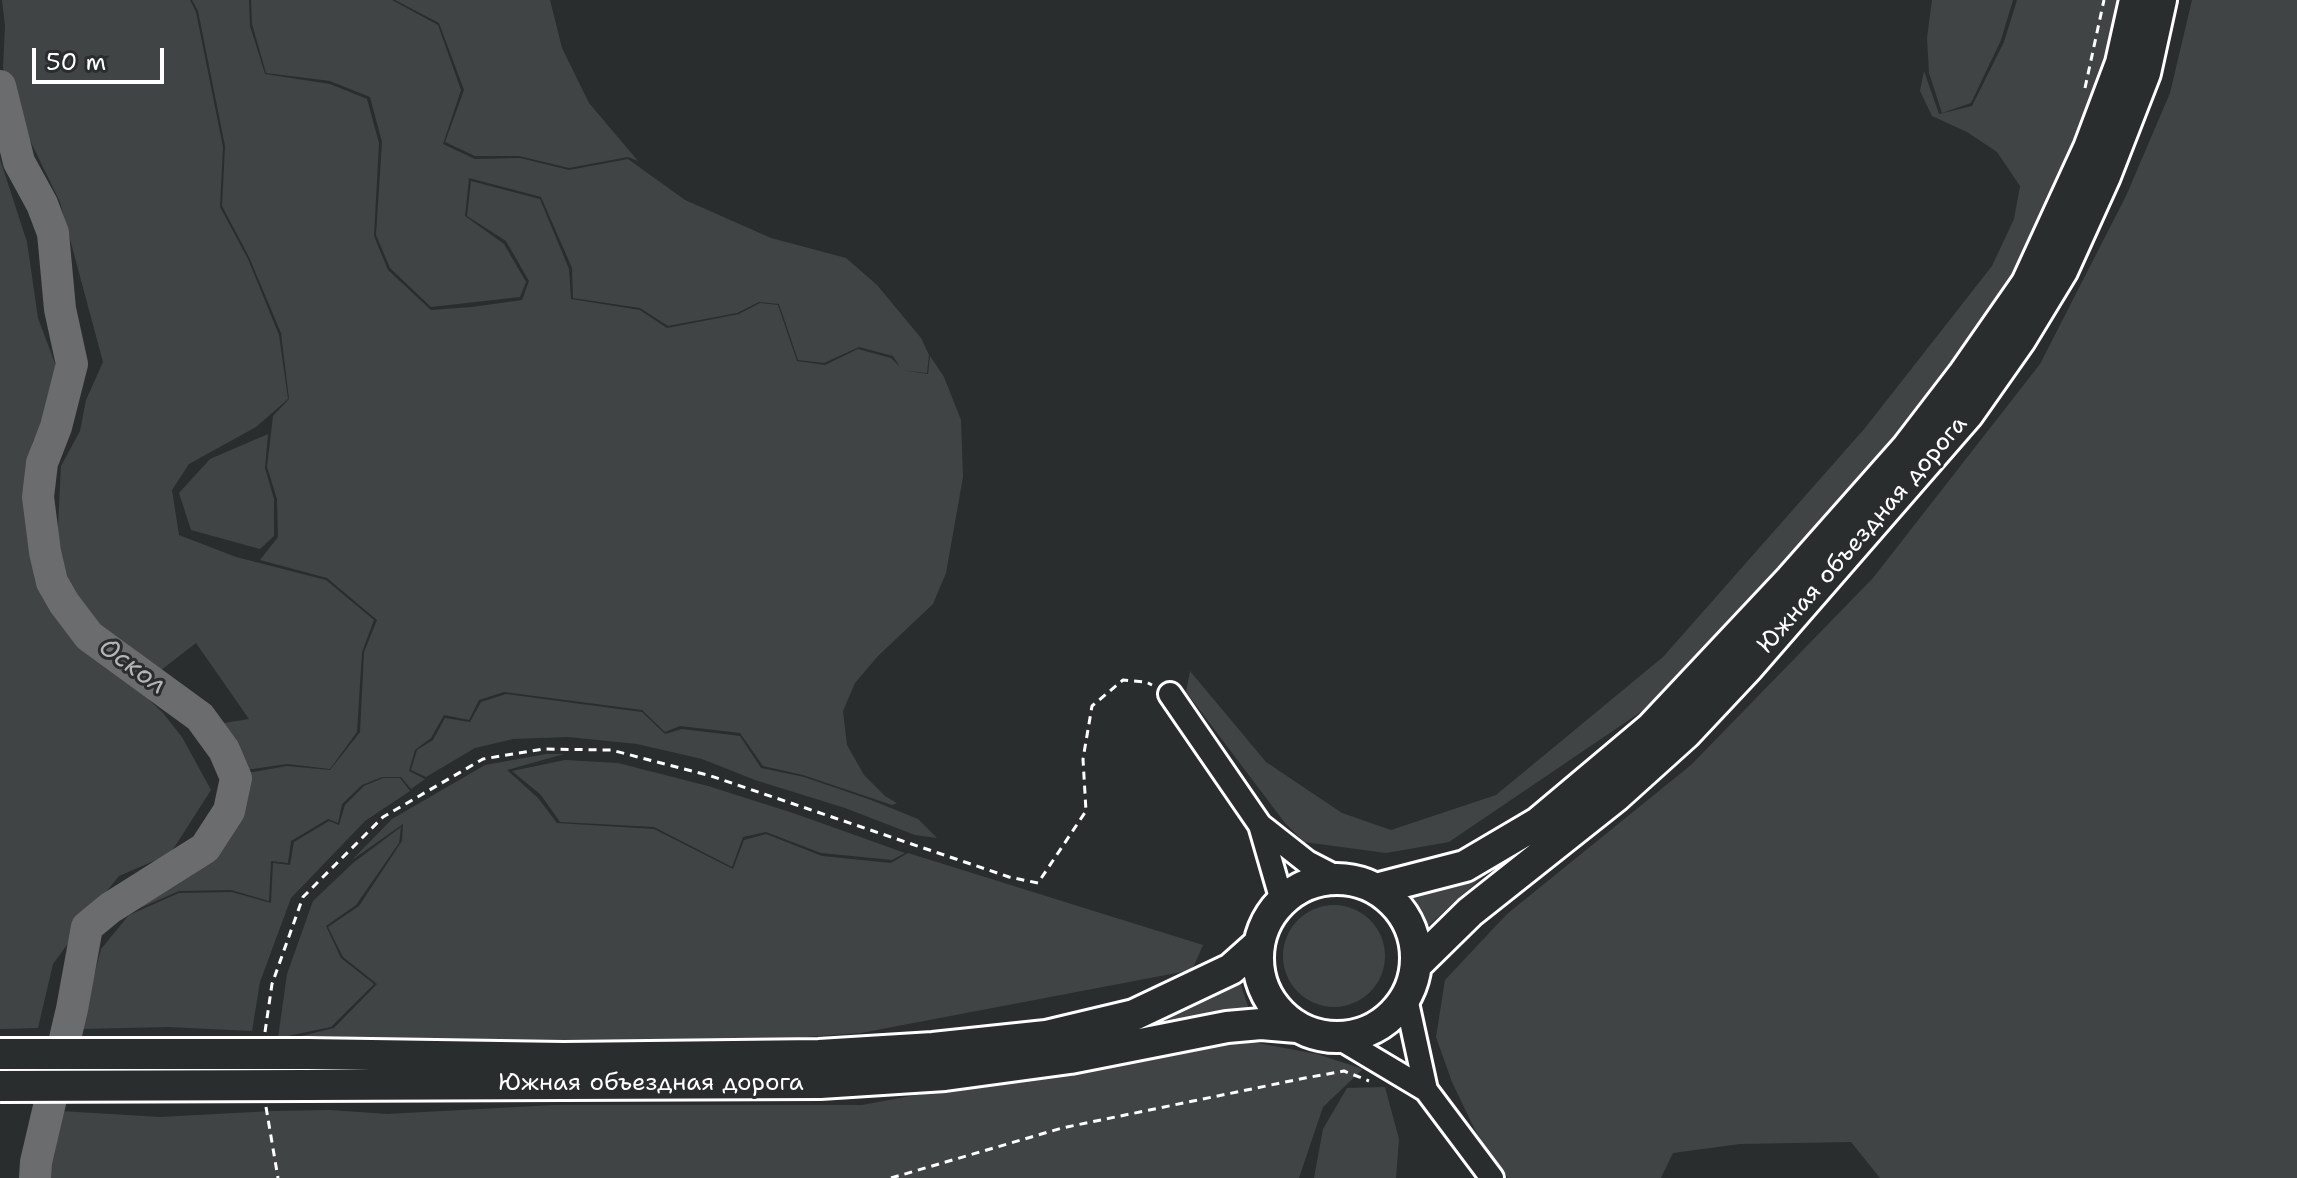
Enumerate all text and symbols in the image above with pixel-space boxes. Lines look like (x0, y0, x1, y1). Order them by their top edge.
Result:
scale bar (36, 32, 168, 82)
text: 50 m (46, 46, 106, 78)
street label: Южная объездная дорога (1752, 410, 1974, 660)
water label: Оскол (92, 632, 172, 702)
street label: Южная объездная дорога (498, 1070, 804, 1098)

